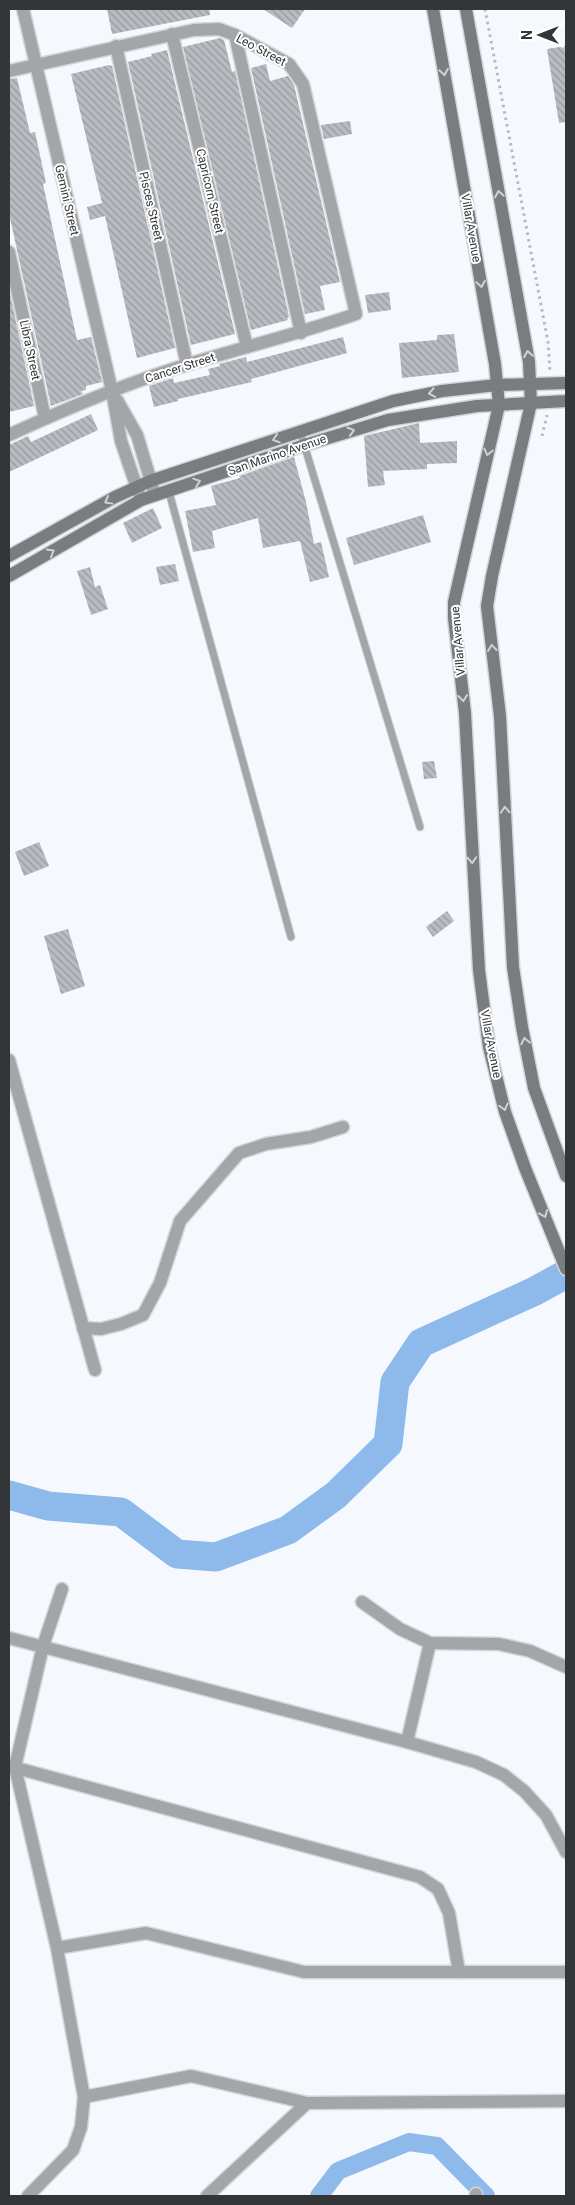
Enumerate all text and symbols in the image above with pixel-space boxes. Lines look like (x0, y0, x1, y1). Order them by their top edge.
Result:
north arrow (515, 10, 565, 60)
text: N (519, 30, 535, 40)
street label: Leo Street (234, 31, 288, 69)
one-way arrow (438, 68, 448, 77)
street label: Capricorn Street (193, 147, 227, 235)
street label: Gemini Street (52, 163, 82, 237)
street label: Pisces Street (136, 170, 166, 242)
one-way arrow (495, 190, 505, 198)
street label: Villar Avenue (458, 193, 484, 263)
one-way arrow (475, 280, 485, 289)
street label: Libra Street (17, 319, 43, 381)
street label: Cancer Street (143, 350, 217, 386)
one-way arrow (523, 350, 533, 358)
one-way arrow (427, 388, 436, 398)
one-way arrow (346, 427, 355, 437)
street label: San Marino Avenue (226, 432, 328, 478)
one-way arrow (273, 433, 281, 443)
one-way arrow (483, 448, 494, 457)
one-way arrow (192, 478, 201, 488)
one-way arrow (104, 495, 113, 505)
one-way arrow (46, 549, 55, 559)
street label: Villar Avenue (448, 606, 468, 676)
one-way arrow (487, 644, 498, 652)
one-way arrow (457, 694, 468, 702)
one-way arrow (499, 806, 510, 814)
one-way arrow (467, 856, 478, 864)
street label: Villar Avenue (478, 1009, 504, 1079)
one-way arrow (520, 1037, 530, 1046)
one-way arrow (498, 1103, 509, 1112)
one-way arrow (538, 1209, 548, 1217)

